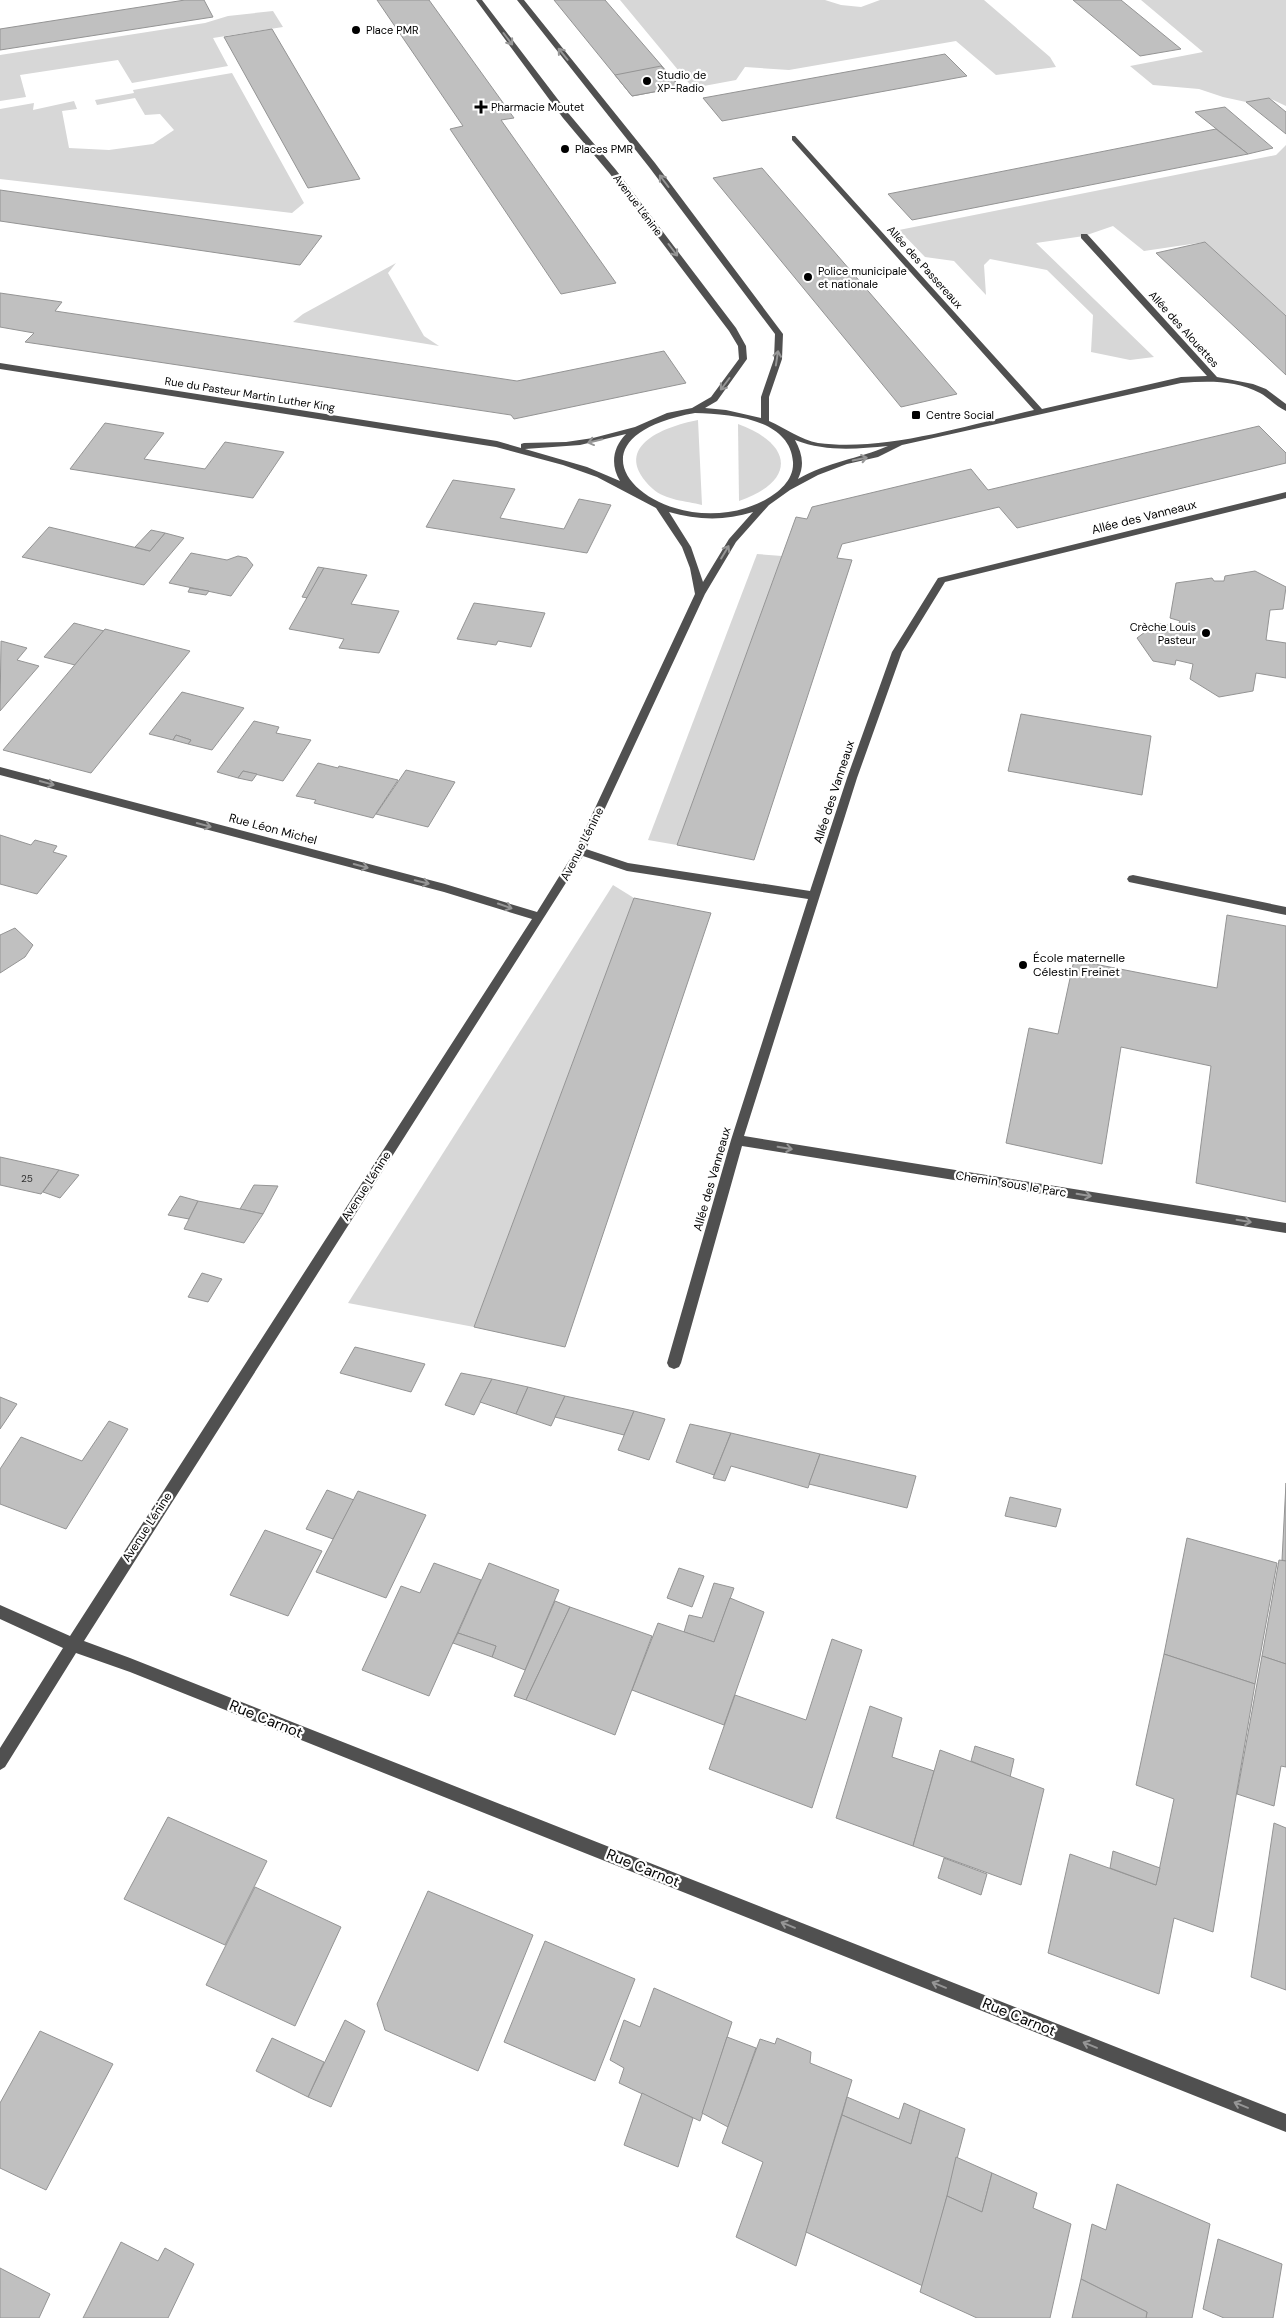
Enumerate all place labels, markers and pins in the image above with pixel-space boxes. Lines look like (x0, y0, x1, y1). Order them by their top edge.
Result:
place label: Place PMR (366, 23, 418, 37)
marker: Place PMR (350, 24, 362, 36)
place label: Studio de XP-Radio (657, 68, 706, 95)
marker: Studio de XP-Radio (641, 75, 653, 87)
place label: Pharmacie Moutet (491, 100, 584, 114)
marker: Pharmacie Moutet (475, 101, 487, 113)
place label: Places PMR (575, 142, 633, 156)
marker: Places PMR (559, 143, 571, 155)
place label: Police municipale et nationale (818, 264, 907, 291)
marker: Police municipale et nationale (802, 271, 814, 283)
place label: Centre Social (926, 408, 994, 422)
marker: Centre Social (910, 409, 922, 421)
place label: Crèche Louis Pasteur (1130, 620, 1196, 647)
marker: Crèche Louis Pasteur (1200, 627, 1212, 639)
place label: École maternelle Célestin Freinet (1033, 950, 1125, 980)
marker: École maternelle Célestin Freinet (1017, 959, 1029, 971)

